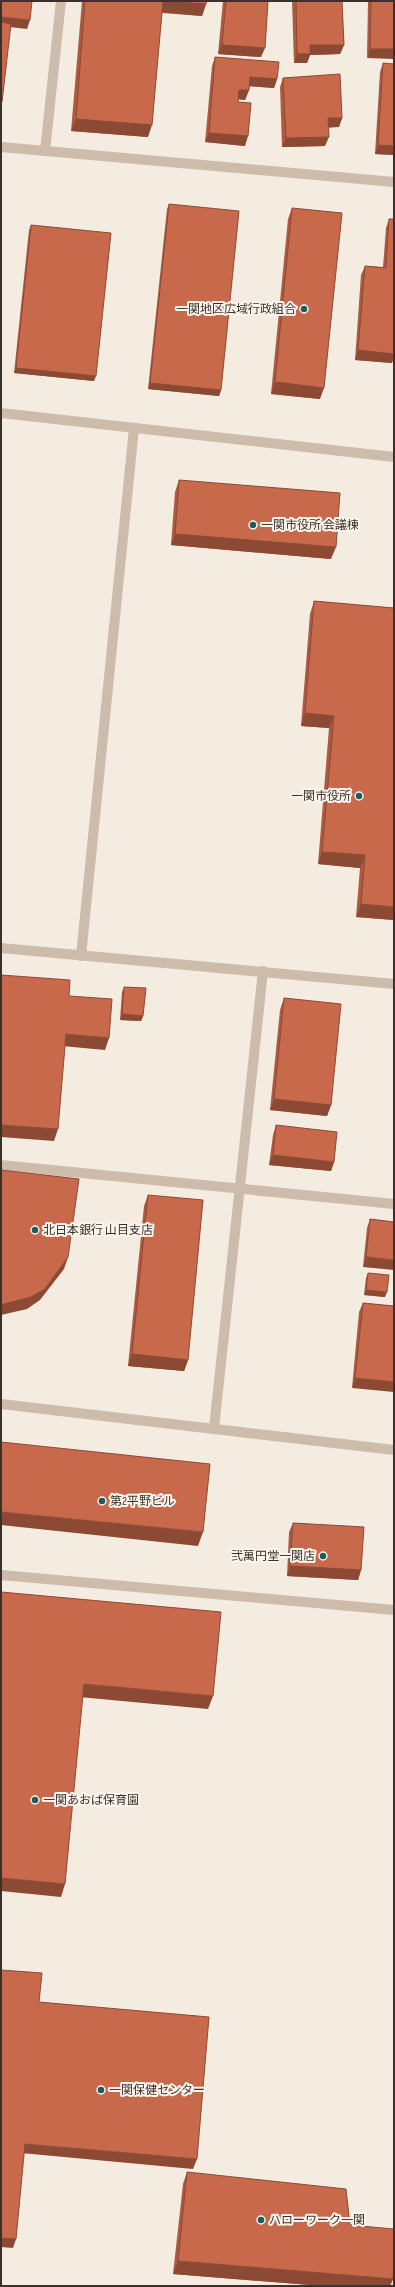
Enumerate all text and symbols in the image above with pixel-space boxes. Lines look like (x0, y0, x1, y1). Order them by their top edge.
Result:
place label: 一関地区広域行政組合 (176, 302, 296, 317)
marker: 一関地区広域行政組合 (299, 304, 309, 314)
place label: 一関市役所 会議棟 (261, 518, 359, 533)
marker: 一関市役所 会議棟 (248, 520, 258, 530)
place label: 一関市役所 (291, 789, 351, 804)
marker: 一関市役所 (354, 791, 364, 801)
place label: 北日本銀行 山目支店 (43, 1223, 153, 1238)
marker: 北日本銀行 山目支店 (30, 1225, 40, 1235)
place label: 第2平野ビル (110, 1494, 175, 1509)
marker: 第2平野ビル (97, 1496, 107, 1506)
place label: 弐萬円堂一関店 (231, 1549, 315, 1564)
marker: 弐萬円堂一関店 (318, 1551, 328, 1561)
place label: 一関あおば保育園 (43, 1793, 139, 1808)
marker: 一関あおば保育園 (30, 1795, 40, 1805)
place label: 一関保健センター (109, 2083, 205, 2098)
marker: 一関保健センター (96, 2085, 106, 2095)
place label: ハローワーク一関 (269, 2213, 365, 2228)
marker: ハローワーク一関 (256, 2215, 266, 2225)

